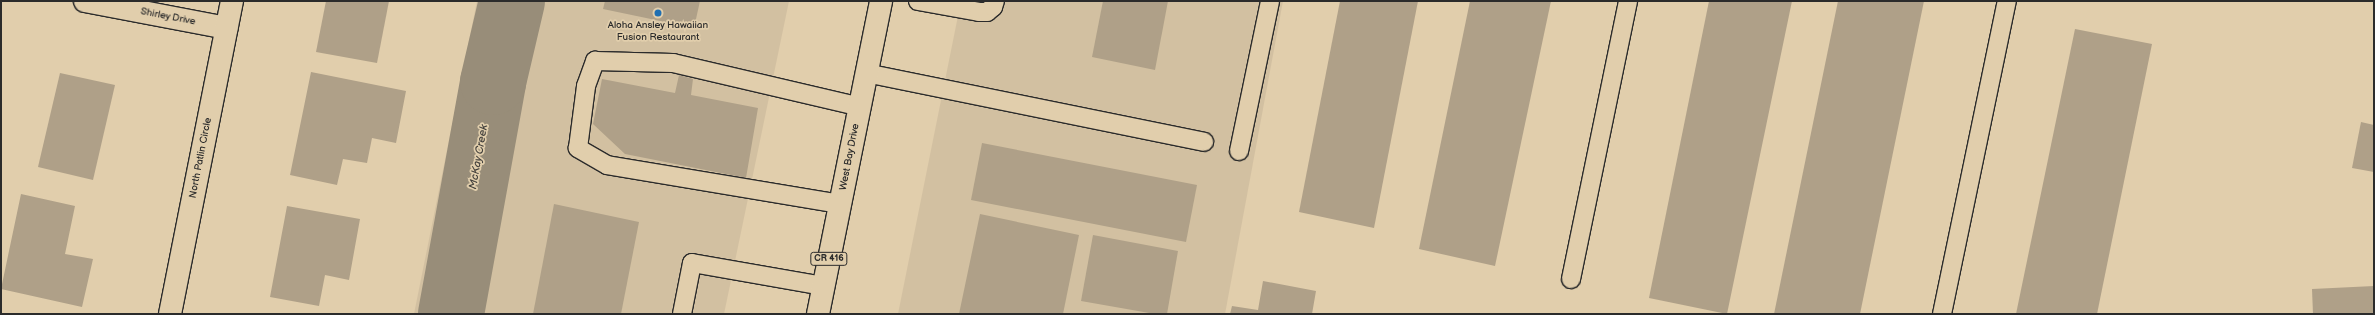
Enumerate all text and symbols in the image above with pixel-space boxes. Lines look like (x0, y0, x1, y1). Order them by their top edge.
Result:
street label: Shirley Drive (139, 6, 197, 28)
marker: Aloha Ansley Hawaiian Fusion Restaurant (653, 8, 663, 18)
place label: Aloha Ansley Hawaiian Fusion Restaurant (608, 19, 708, 42)
street label: North Patlin Circle (187, 117, 215, 199)
street label: West Bay Drive (838, 122, 862, 192)
water label: McKay Creek (467, 123, 491, 191)
road number: CR 416 (810, 252, 848, 266)

